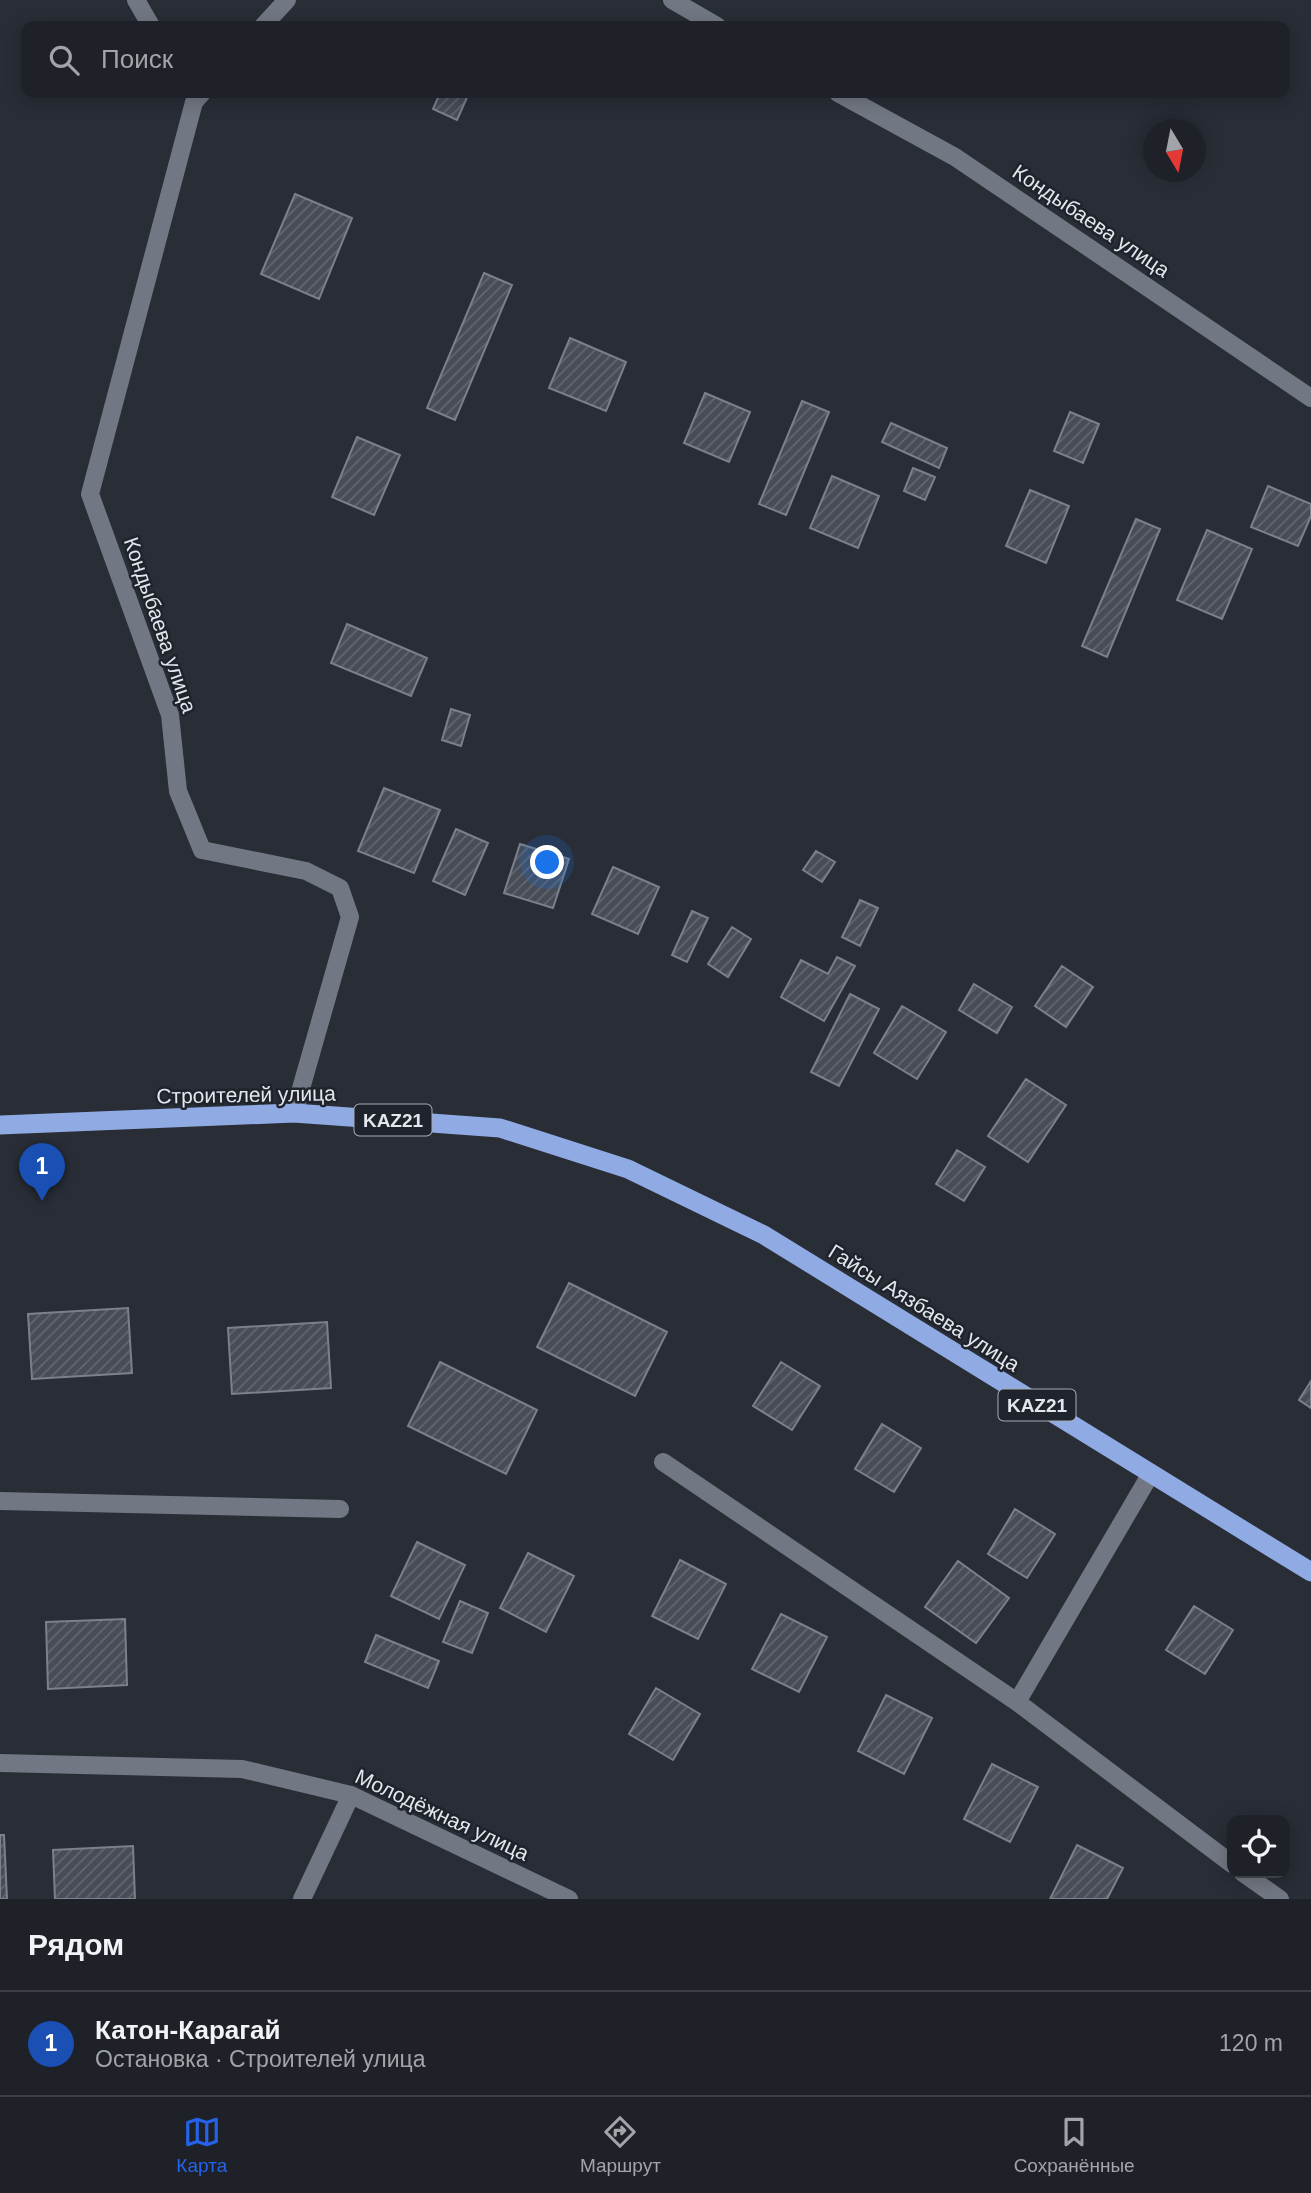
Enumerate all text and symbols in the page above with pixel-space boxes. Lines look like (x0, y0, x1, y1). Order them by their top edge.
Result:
search box (21, 21, 1290, 98)
icon: search (45, 41, 83, 79)
text: Поиск (101, 44, 173, 74)
north arrow (1143, 119, 1206, 182)
street label: Кондыбаева улица (1009, 160, 1174, 282)
street label: Кондыбаева улица (120, 534, 201, 716)
your location (530, 845, 564, 879)
street label: Строителей улица (156, 1081, 336, 1108)
road number: KAZ21 (354, 1104, 432, 1136)
pin: 1 (19, 1143, 65, 1201)
street label: Гайсы Аязбаева улица (825, 1239, 1024, 1376)
road number: KAZ21 (998, 1390, 1076, 1420)
street label: Молодёжная улица (352, 1764, 533, 1865)
map controls (1227, 1815, 1290, 1878)
button: locate (1227, 1815, 1290, 1878)
text: Рядом (28, 1928, 124, 1961)
text: Катон-Карагай (95, 2015, 281, 2045)
text: 1 (45, 2030, 57, 2056)
text: 120 m (1219, 2030, 1283, 2056)
text: Остановка · Строителей улица (95, 2046, 426, 2072)
tab: Карта (176, 2113, 227, 2177)
tab: Маршрут (580, 2113, 661, 2177)
tab: Сохранённые (1014, 2113, 1135, 2177)

